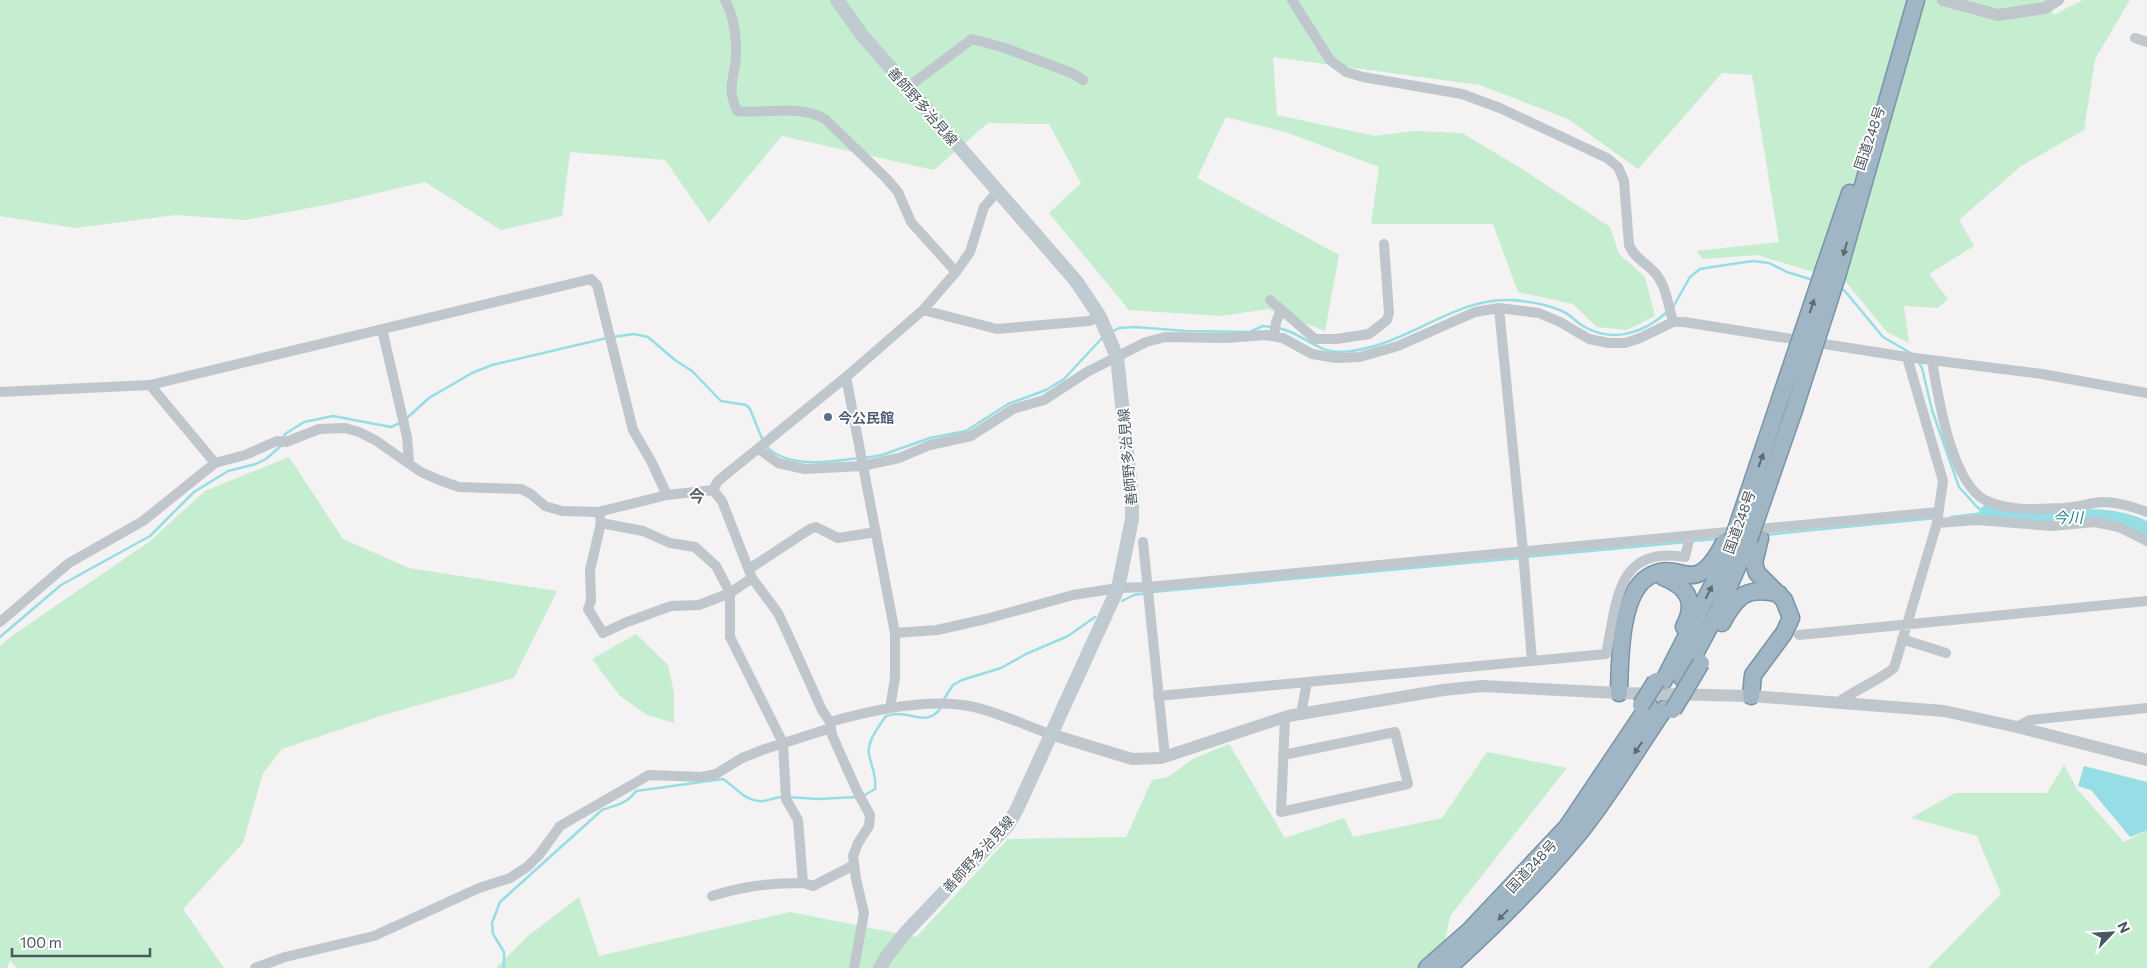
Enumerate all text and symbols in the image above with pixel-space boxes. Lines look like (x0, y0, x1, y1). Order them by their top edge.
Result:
street label: 善師野多治見線 (884, 63, 962, 149)
street label: 国道248号 (1850, 104, 1888, 172)
one-way arrow (1841, 241, 1849, 256)
one-way arrow (1809, 298, 1817, 313)
street label: 善師野多治見線 (1114, 407, 1140, 507)
place label: 今公民館 (838, 409, 894, 426)
marker: 今公民館 (822, 411, 834, 423)
one-way arrow (1758, 453, 1765, 468)
district label: 今 (689, 486, 705, 505)
street label: 国道248号 (1720, 488, 1758, 556)
water label: 今川 (2053, 508, 2085, 526)
one-way arrow (1705, 585, 1713, 599)
one-way arrow (1633, 741, 1642, 755)
street label: 善師野多治見線 (939, 812, 1017, 896)
street label: 国道248号 (1502, 836, 1560, 896)
north arrow (2087, 908, 2137, 958)
one-way arrow (1497, 909, 1509, 921)
text: N (2114, 919, 2134, 936)
scale bar (12, 926, 150, 958)
text: 100 m (20, 933, 62, 951)

